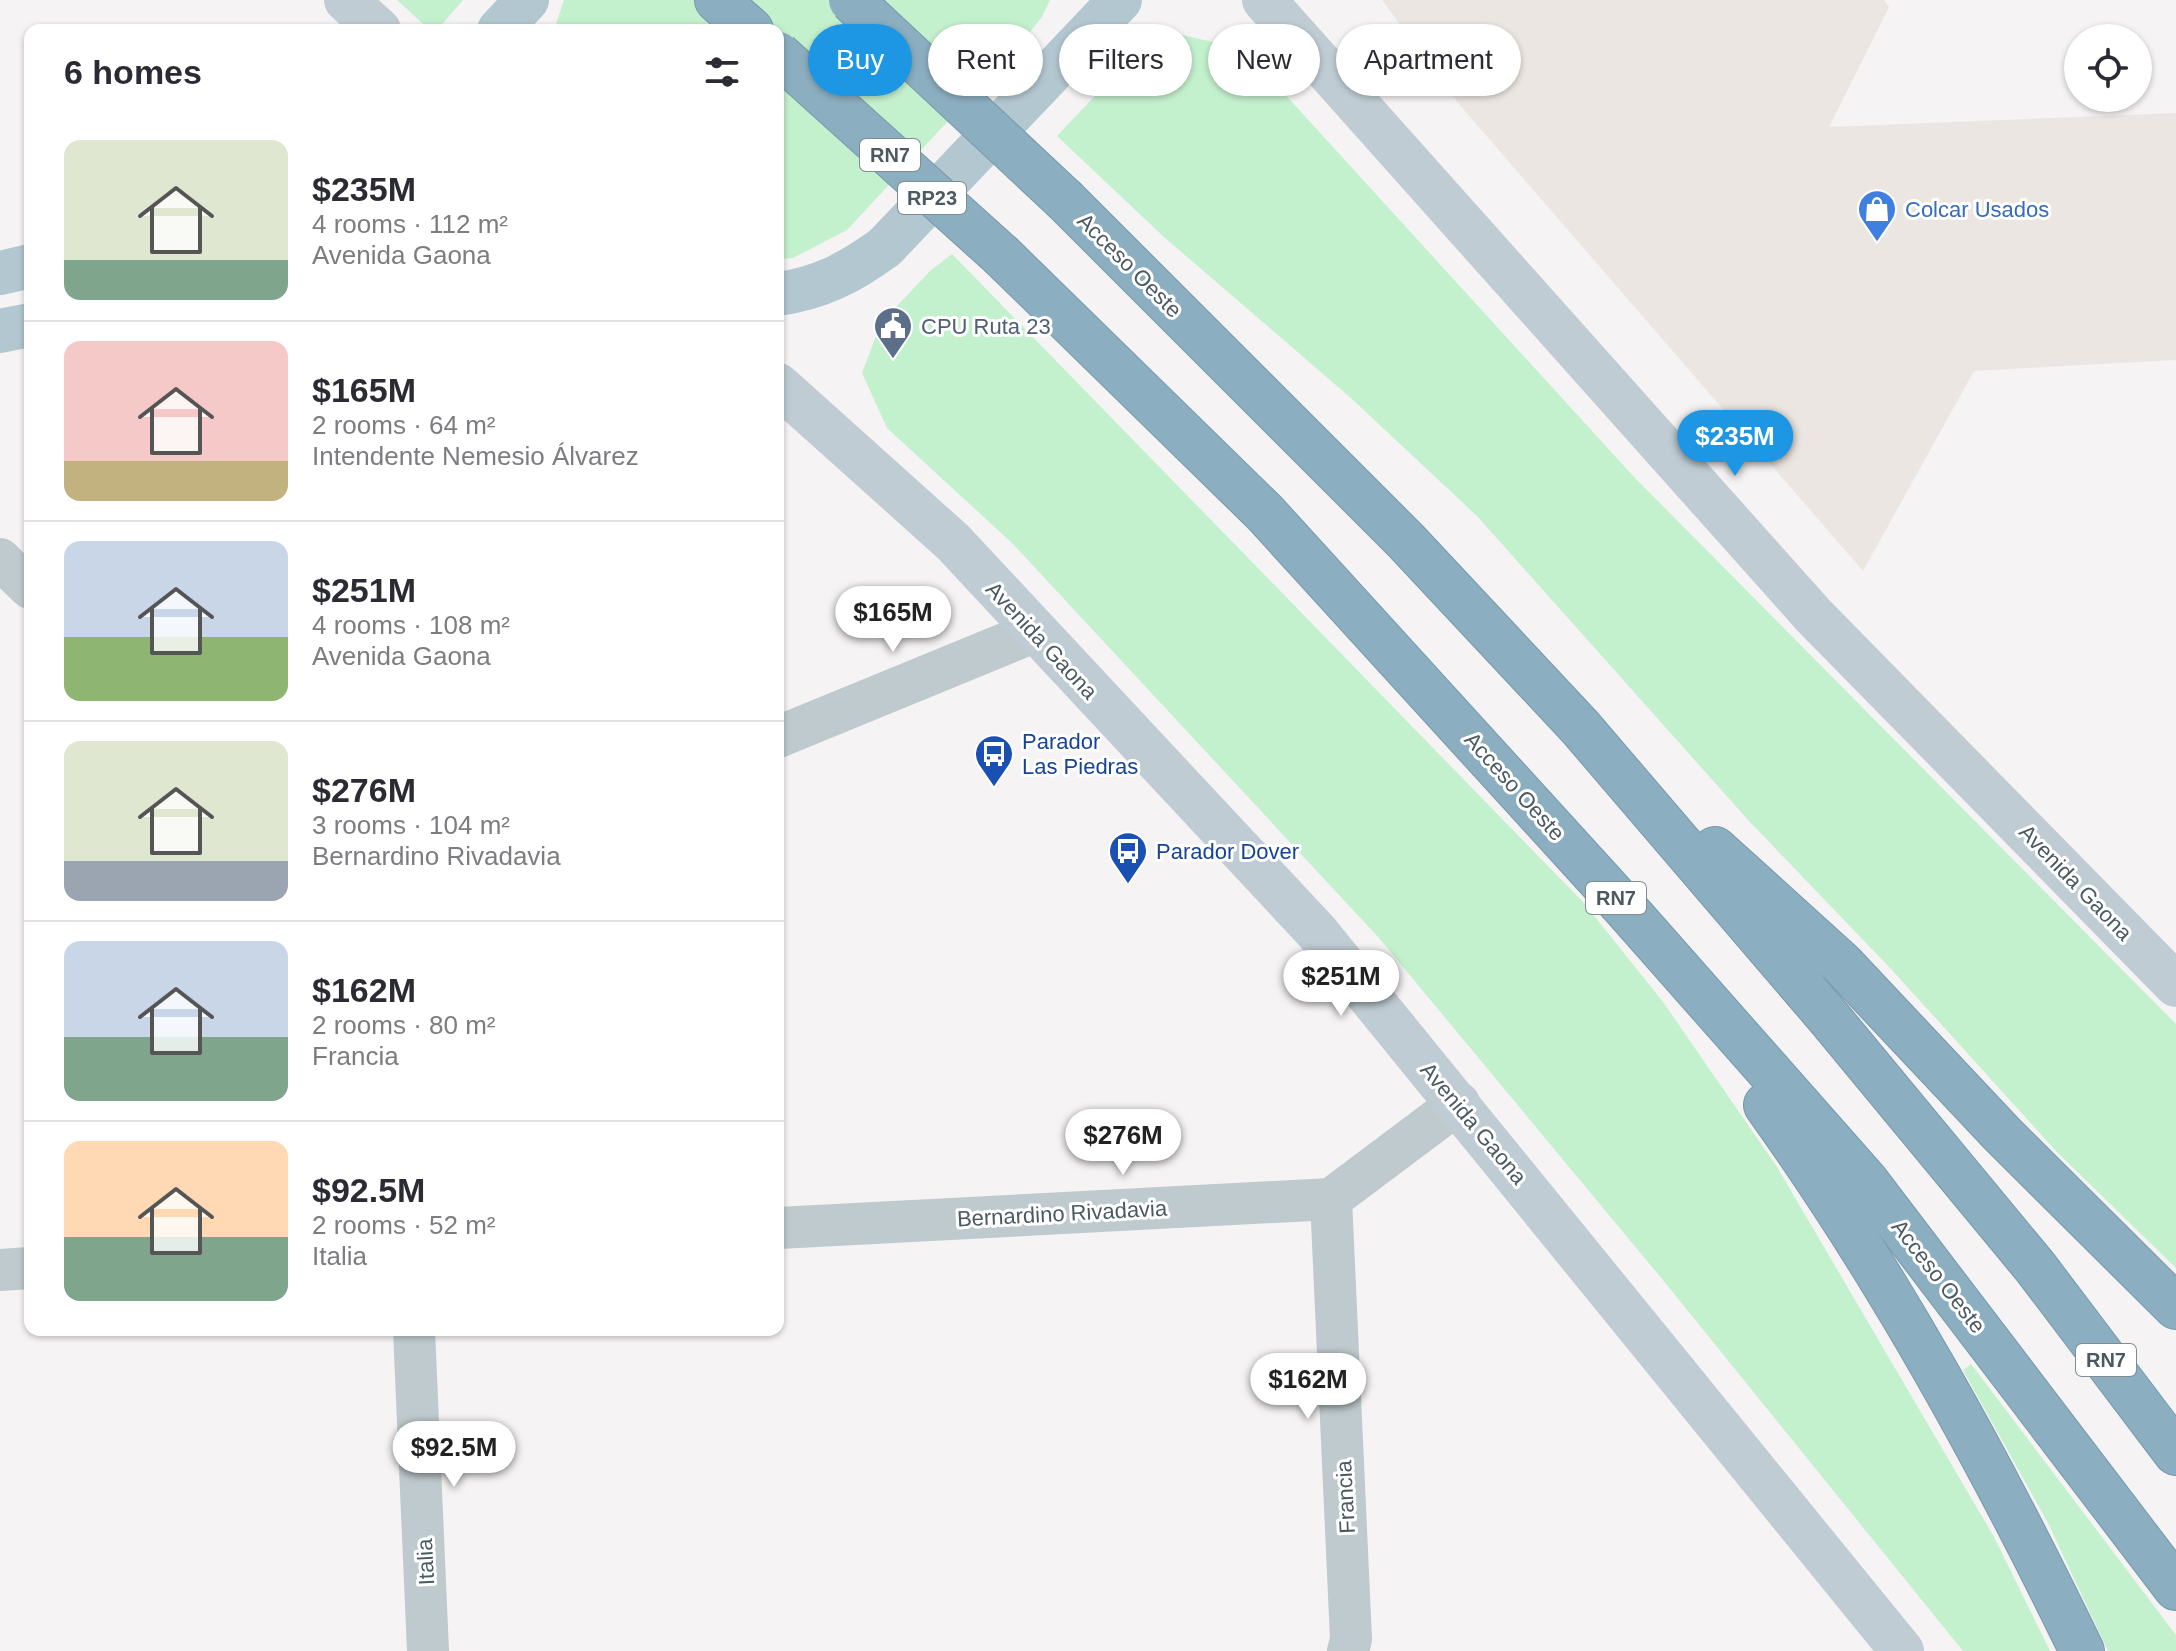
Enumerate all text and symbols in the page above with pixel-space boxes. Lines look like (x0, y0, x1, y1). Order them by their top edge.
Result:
chip: Buy (808, 24, 912, 96)
chip: Rent (928, 24, 1043, 96)
chip: Filters (1059, 24, 1192, 96)
chip: New (1208, 24, 1320, 96)
chip: Apartment (1336, 24, 1521, 96)
map controls (2064, 24, 2152, 112)
button: locate (2064, 24, 2152, 112)
icon: filters (700, 50, 744, 94)
text: 6 homes (64, 53, 202, 91)
road number: RN7 (860, 139, 920, 171)
text: $235M (312, 170, 416, 208)
icon: home (128, 172, 224, 268)
road number: RP23 (898, 182, 966, 214)
shop icon: Colcar Usados (1856, 188, 1898, 243)
place label: Colcar Usados (1905, 197, 2049, 222)
street label: Acceso Oeste (1072, 208, 1187, 323)
text: 4 rooms · 112 m² (312, 209, 508, 239)
text: Avenida Gaona (312, 240, 491, 270)
public building icon: CPU Ruta 23 (872, 305, 914, 360)
place label: CPU Ruta 23 (921, 314, 1051, 339)
text: $165M (312, 371, 416, 409)
icon: home (128, 373, 224, 469)
text: 2 rooms · 64 m² (312, 410, 496, 440)
pin: $235M (1679, 410, 1791, 478)
text: $235M (1695, 421, 1775, 451)
text: Intendente Nemesio Álvarez (312, 441, 639, 471)
text: $251M (312, 571, 416, 609)
icon: home (128, 573, 224, 669)
street label: Avenida Gaona (981, 576, 1103, 705)
pin: $165M (837, 586, 949, 654)
text: $165M (853, 597, 933, 627)
text: 4 rooms · 108 m² (312, 610, 510, 640)
text: Avenida Gaona (312, 641, 491, 671)
street label: Acceso Oeste (1460, 727, 1570, 846)
place label: Parador Las Piedras (1022, 729, 1138, 779)
bus stop icon: Parador Las Piedras (973, 733, 1015, 788)
text: $276M (312, 771, 416, 809)
icon: home (128, 773, 224, 869)
text: 3 rooms · 104 m² (312, 810, 510, 840)
street label: Avenida Gaona (2014, 819, 2138, 946)
bus stop icon: Parador Dover (1107, 830, 1149, 885)
place label: Parador Dover (1156, 839, 1299, 864)
text: Bernardino Rivadavia (312, 841, 561, 871)
road number: RN7 (1586, 882, 1646, 914)
pin: $251M (1285, 950, 1397, 1018)
text: $251M (1301, 961, 1381, 991)
text: $162M (312, 971, 416, 1009)
icon: home (128, 973, 224, 1069)
text: 2 rooms · 80 m² (312, 1010, 496, 1040)
text: Francia (312, 1041, 399, 1071)
street label: Avenida Gaona (1415, 1057, 1532, 1190)
pin: $276M (1067, 1109, 1179, 1177)
text: $276M (1083, 1120, 1163, 1150)
text: $92.5M (312, 1171, 425, 1209)
icon: home (128, 1173, 224, 1269)
street label: Bernardino Rivadavia (956, 1195, 1168, 1231)
text: 2 rooms · 52 m² (312, 1210, 496, 1240)
street label: Acceso Oeste (1887, 1215, 1991, 1338)
text: Italia (312, 1241, 367, 1271)
road number: RN7 (2076, 1344, 2136, 1376)
pin: $162M (1252, 1353, 1364, 1421)
text: $162M (1268, 1364, 1348, 1394)
pin: $92.5M (389, 1421, 519, 1489)
text: $92.5M (411, 1432, 497, 1462)
street label: Francia (1331, 1459, 1360, 1534)
street label: Italia (412, 1537, 439, 1586)

